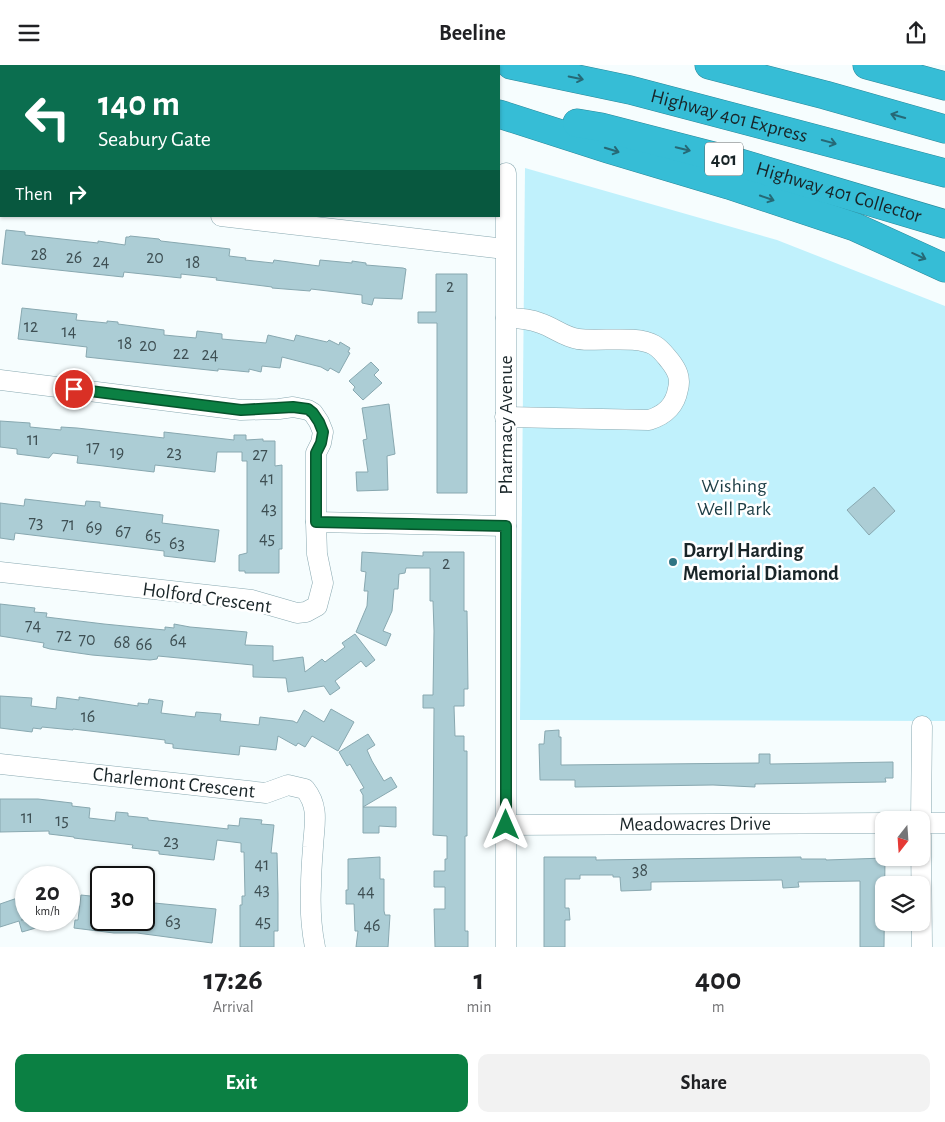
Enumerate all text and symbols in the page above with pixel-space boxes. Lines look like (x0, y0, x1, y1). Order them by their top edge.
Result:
icon: menu (15, 19, 43, 47)
icon: share (902, 19, 930, 47)
text: Beeline (439, 22, 506, 44)
one-way arrow (568, 74, 584, 84)
icon: left (15, 85, 80, 150)
street label: Highway 401 Express (648, 86, 810, 146)
text: 140 m (98, 87, 180, 122)
one-way arrow (891, 110, 907, 120)
text: Seabury Gate (98, 128, 211, 150)
one-way arrow (821, 138, 837, 147)
road number: 401 (705, 143, 743, 175)
one-way arrow (675, 144, 691, 154)
one-way arrow (603, 146, 619, 156)
street label: Highway 401 Collector (754, 158, 924, 227)
icon: right (63, 180, 91, 208)
text: Then (15, 185, 53, 204)
one-way arrow (759, 193, 775, 203)
house number: 28 (31, 246, 47, 264)
house number: 26 (66, 249, 82, 267)
house number: 20 (146, 249, 164, 267)
one-way arrow (911, 252, 926, 261)
house number: 24 (93, 253, 110, 271)
house number: 18 (186, 254, 200, 272)
house number: 2 (446, 278, 454, 296)
house number: 12 (24, 318, 38, 336)
house number: 14 (62, 323, 77, 341)
house number: 18 (118, 335, 132, 353)
house number: 20 (139, 337, 157, 355)
house number: 22 (173, 345, 189, 363)
house number: 24 (202, 346, 219, 364)
street label: Pharmacy Avenue (496, 355, 516, 495)
pin (53, 368, 95, 410)
icon: arrive (60, 375, 88, 403)
house number: 11 (27, 431, 39, 449)
house number: 17 (86, 439, 100, 457)
house number: 19 (110, 444, 124, 462)
house number: 23 (166, 444, 182, 462)
house number: 27 (252, 446, 268, 464)
house number: 41 (260, 470, 274, 488)
park label: Wishing Well Park (697, 476, 771, 519)
house number: 43 (261, 500, 277, 518)
house number: 73 (29, 514, 43, 532)
house number: 71 (61, 516, 75, 534)
house number: 69 (86, 519, 102, 537)
house number: 67 (115, 523, 131, 541)
house number: 65 (145, 527, 161, 545)
house number: 45 (259, 530, 275, 548)
house number: 63 (169, 535, 185, 553)
place label: Darryl Harding Memorial Diamond (683, 541, 839, 584)
house number: 2 (442, 555, 450, 573)
marker: Darryl Harding Memorial Diamond (667, 556, 679, 568)
street label: Holford Crescent (141, 579, 273, 617)
house number: 74 (25, 617, 41, 635)
house number: 72 (56, 627, 72, 645)
house number: 70 (78, 631, 96, 649)
house number: 64 (169, 632, 187, 650)
house number: 68 (114, 634, 131, 652)
house number: 66 (136, 636, 152, 654)
house number: 16 (81, 708, 95, 726)
street label: Charlemont Crescent (92, 764, 257, 802)
position arrow (479, 798, 531, 850)
house number: 11 (21, 809, 33, 827)
north arrow (875, 811, 930, 866)
map controls (875, 811, 930, 931)
house number: 15 (55, 812, 69, 830)
street label: Meadowacres Drive (619, 814, 771, 834)
house number: 23 (163, 833, 179, 851)
house number: 41 (255, 856, 269, 874)
house number: 38 (632, 862, 648, 880)
speed limit sign: 30 (90, 866, 155, 931)
button: layers (875, 876, 930, 931)
text: 20 (35, 880, 60, 905)
house number: 43 (254, 881, 270, 899)
house number: 44 (357, 883, 375, 901)
text: km/h (35, 905, 60, 917)
house number: 63 (165, 913, 181, 931)
house number: 45 (255, 913, 271, 931)
house number: 46 (363, 917, 381, 935)
text: 17:26 (204, 965, 263, 995)
text: 1 (474, 965, 484, 995)
text: 400 (695, 965, 741, 995)
text: Arrival (213, 999, 254, 1015)
text: min (466, 999, 491, 1015)
text: m (712, 999, 725, 1015)
button: Exit (15, 1054, 468, 1112)
button: Share (478, 1054, 930, 1112)

